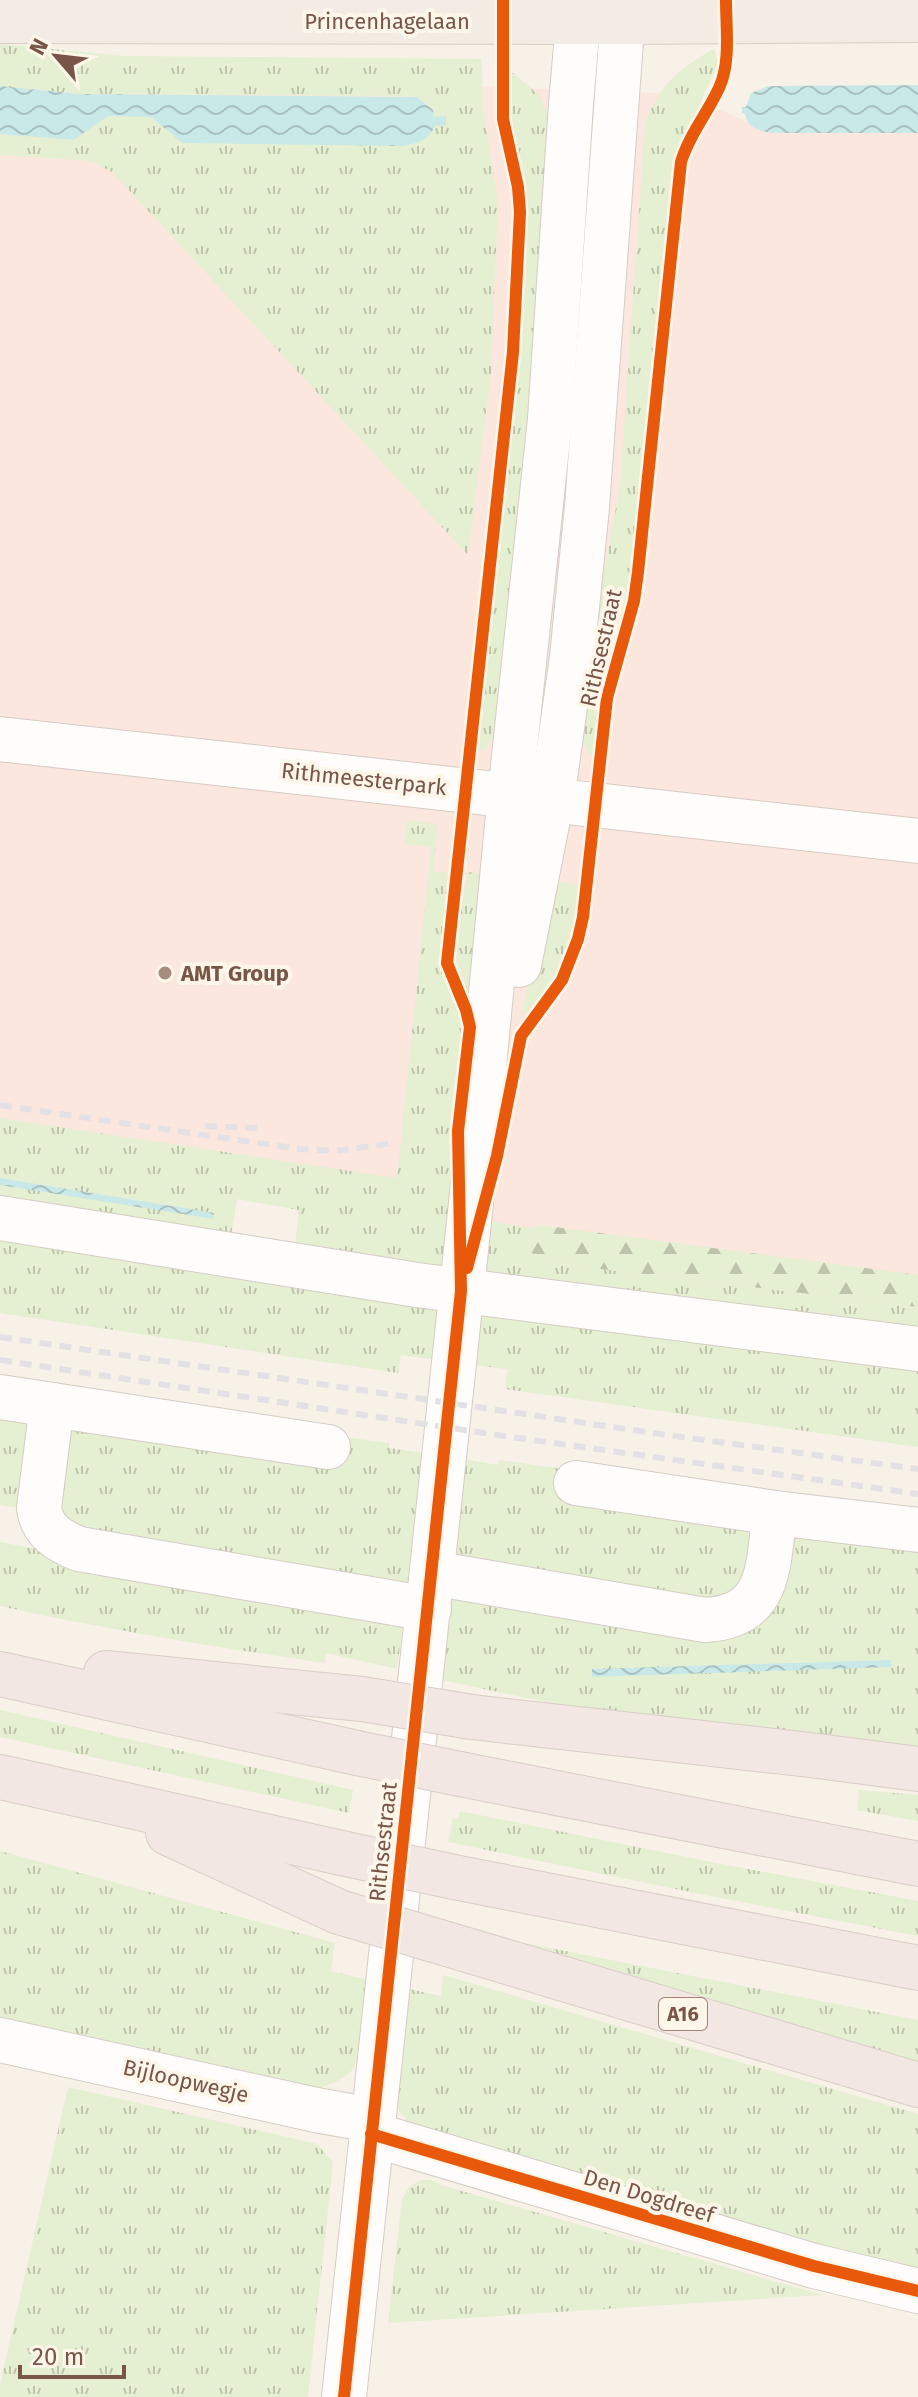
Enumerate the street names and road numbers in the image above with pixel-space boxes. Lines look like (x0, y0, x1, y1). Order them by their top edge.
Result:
street label: Princenhagelaan (304, 8, 470, 35)
street label: Rithsestraat (574, 586, 628, 710)
street label: Rithmeesterpark (280, 757, 449, 801)
street label: Rithsestraat (363, 1781, 403, 1903)
road number: A16 (659, 1998, 707, 2030)
street label: Bijloopwegje (121, 2053, 251, 2109)
street label: Den Dogdreef (580, 2163, 719, 2229)

